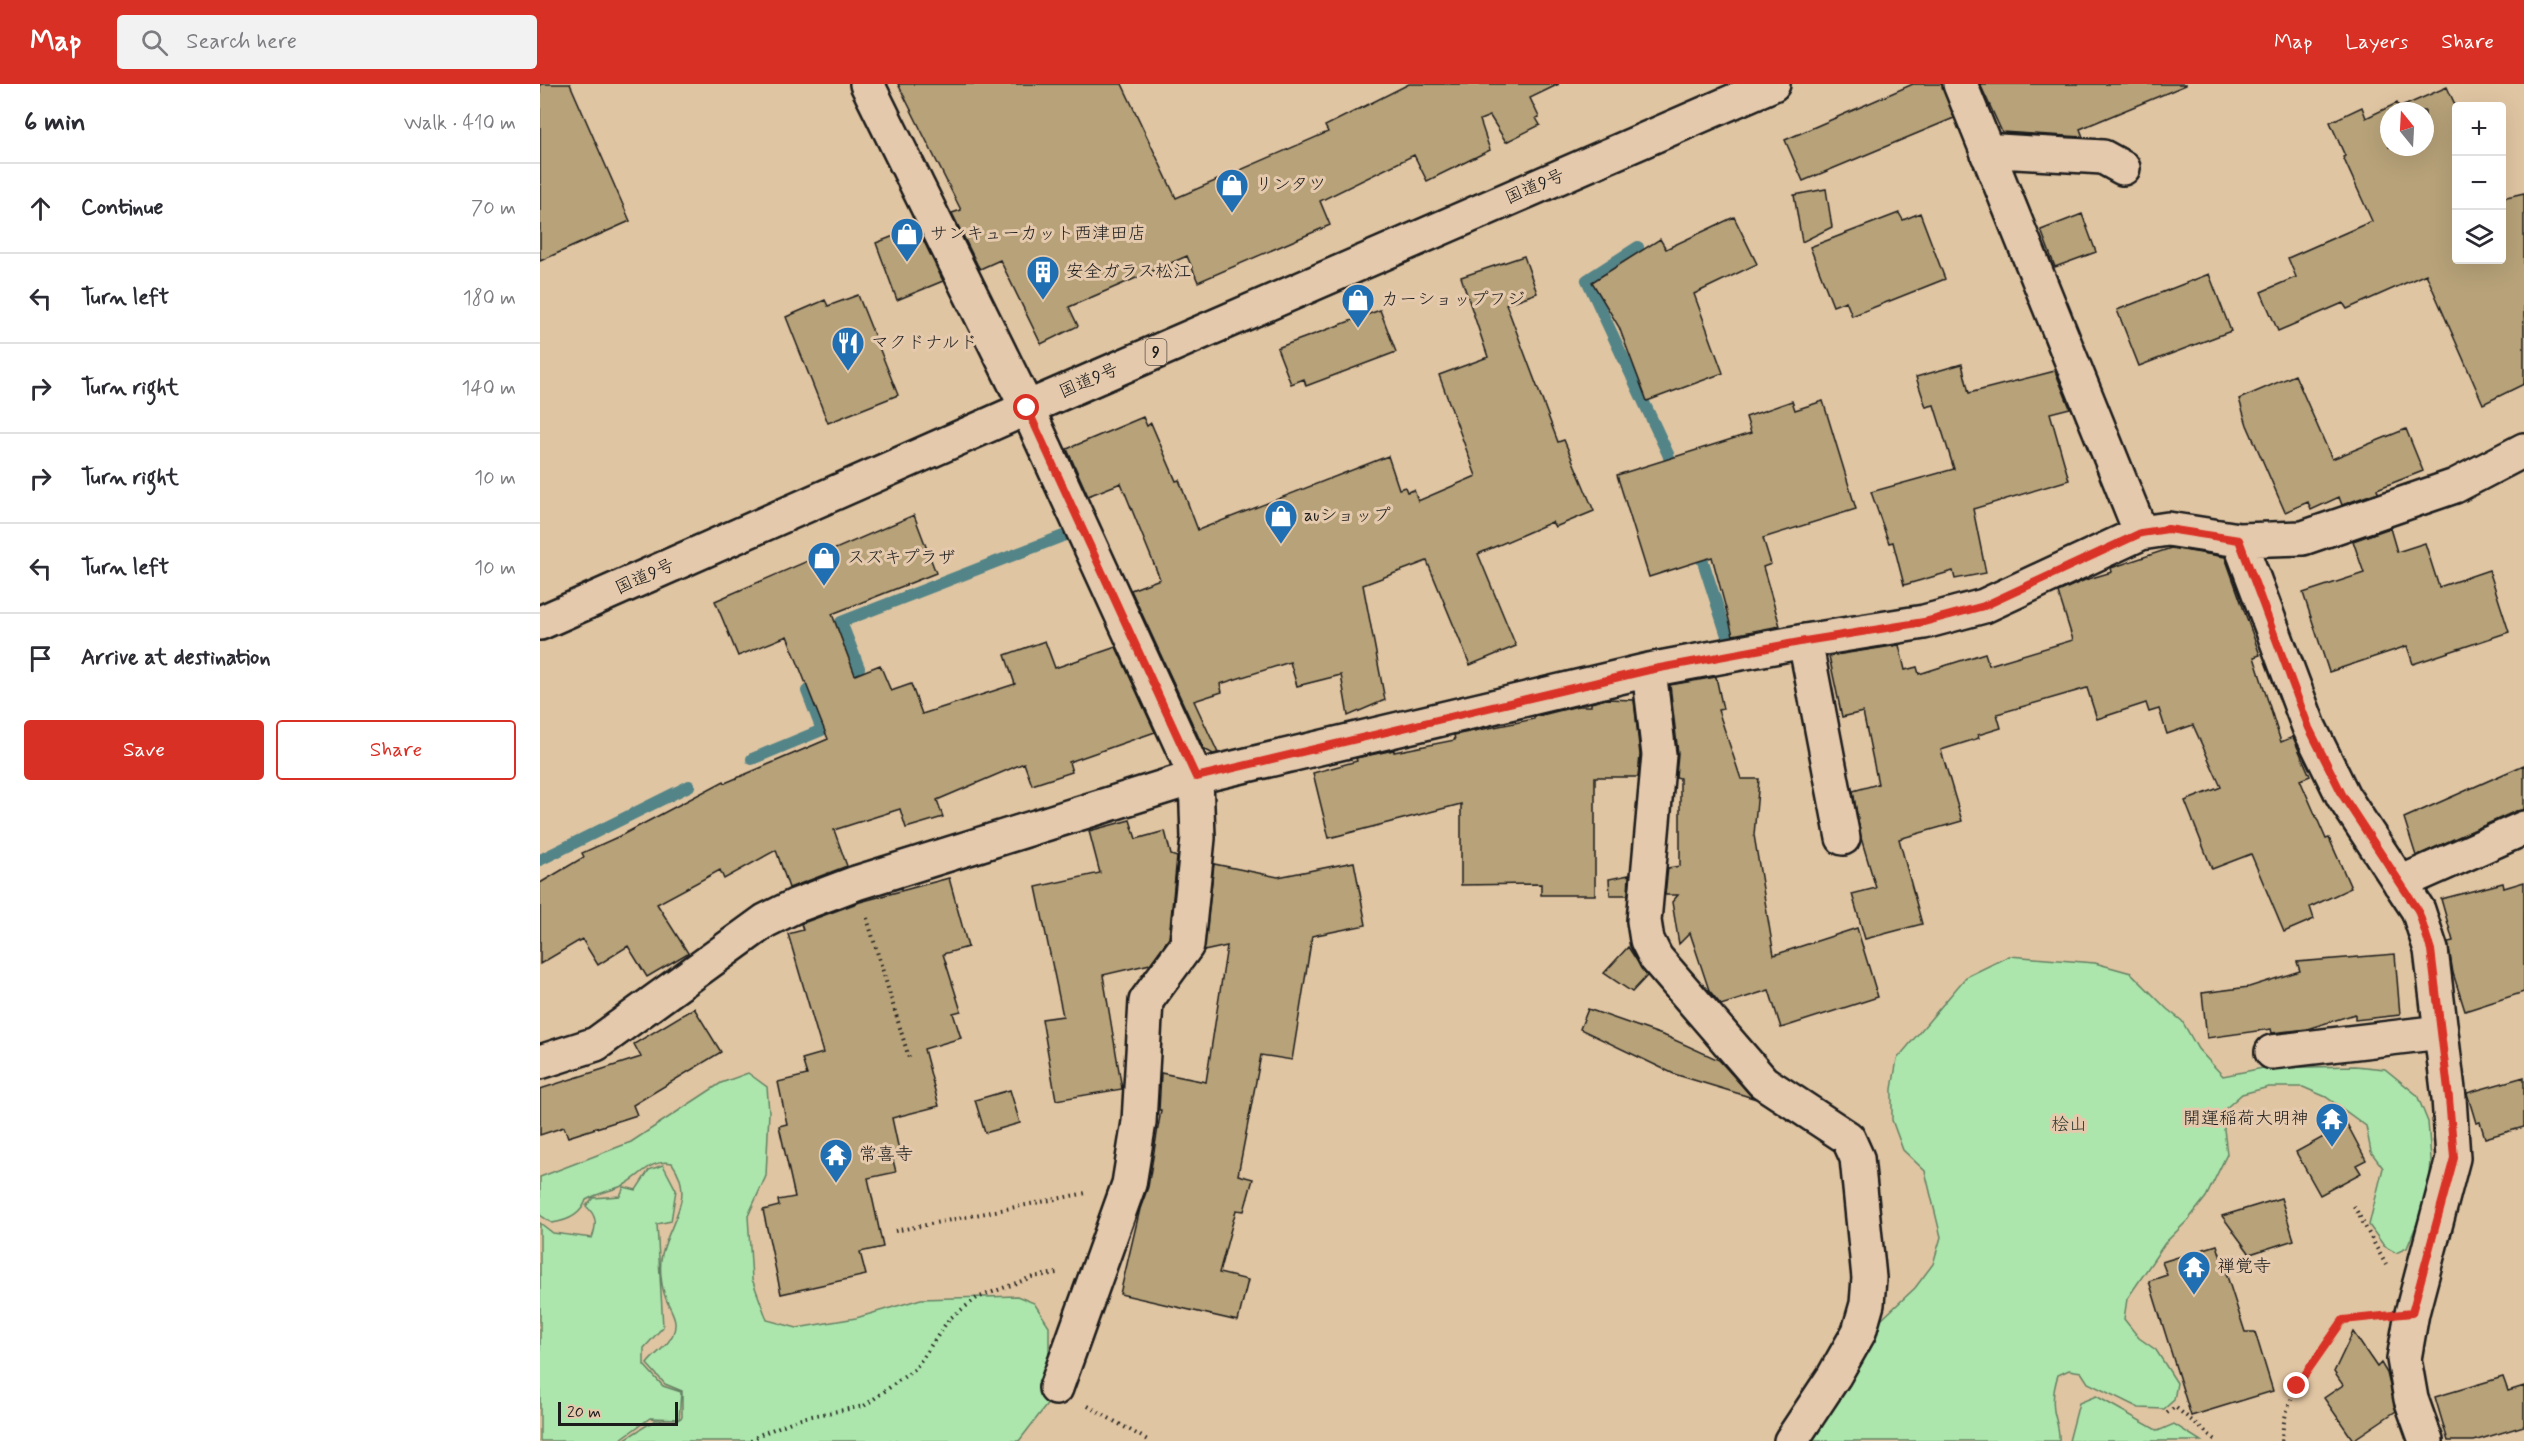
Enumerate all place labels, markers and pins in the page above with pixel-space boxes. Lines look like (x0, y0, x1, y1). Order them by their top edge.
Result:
shop icon: リンタツ (1214, 167, 1250, 214)
place label: リンタツ (1255, 173, 1326, 197)
shop icon: サンキューカット西津田店 (889, 216, 925, 263)
place label: サンキューカット西津田店 (930, 222, 1146, 246)
building icon: 安全ガラス松江 (1025, 254, 1061, 301)
place label: 安全ガラス松江 (1066, 260, 1191, 284)
shop icon: カーショップフジ (1340, 282, 1376, 329)
place label: カーショップフジ (1381, 288, 1525, 312)
restaurant icon: マクドナルド (830, 325, 866, 372)
place label: マクドナルド (871, 331, 978, 355)
shop icon: auショップ (1263, 498, 1299, 545)
place label: auショップ (1304, 504, 1391, 528)
shop icon: スズキプラザ (806, 540, 842, 587)
place label: スズキプラザ (847, 546, 956, 570)
temple icon: 開運稲荷大明神 (2314, 1101, 2350, 1148)
place label: 開運稲荷大明神 (2183, 1107, 2309, 1131)
temple icon: 常喜寺 (818, 1137, 854, 1184)
place label: 常喜寺 (859, 1143, 913, 1167)
temple icon: 禅覚寺 (2176, 1249, 2212, 1296)
place label: 禅覚寺 (2217, 1255, 2271, 1279)

